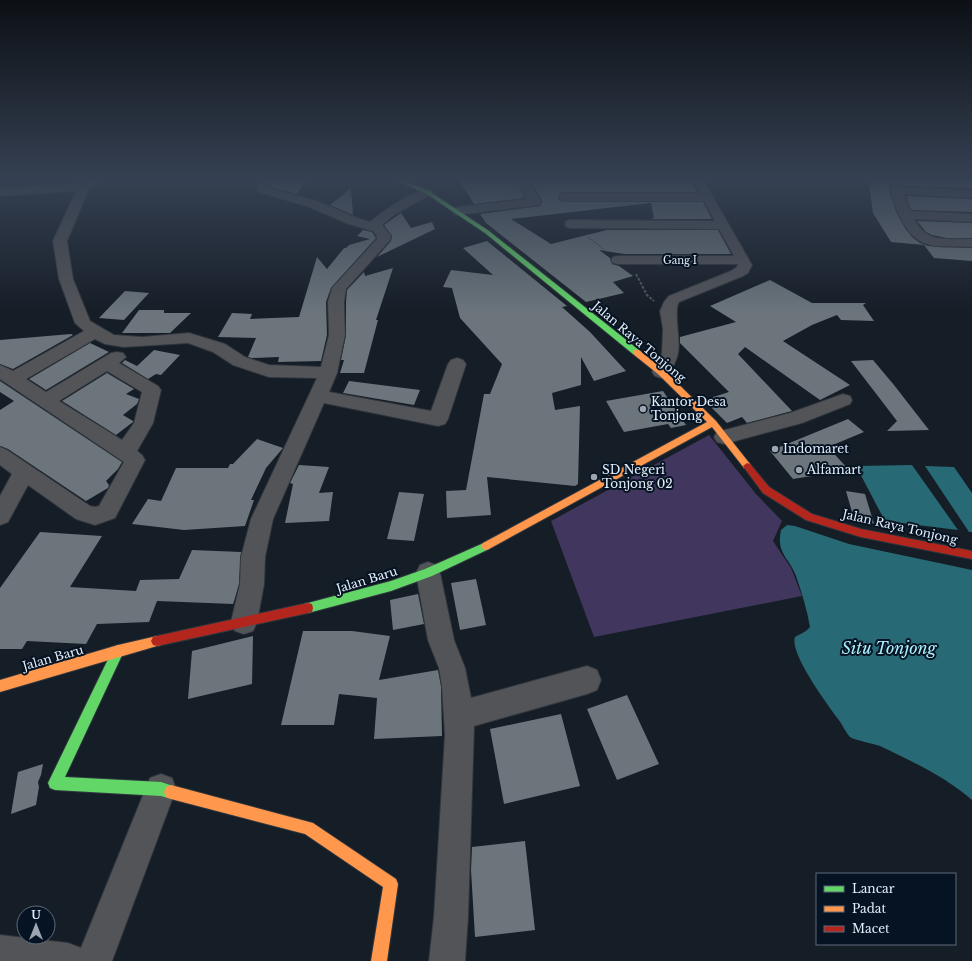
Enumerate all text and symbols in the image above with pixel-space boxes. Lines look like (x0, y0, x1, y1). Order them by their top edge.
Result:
street label: Gang I (663, 254, 697, 267)
street label: Jalan Raya Tonjong (588, 297, 690, 386)
place label: Kantor Desa Tonjong (651, 394, 726, 423)
marker: Kantor Desa Tonjong (638, 404, 648, 414)
place label: Indomaret (783, 441, 849, 456)
marker: Indomaret (770, 444, 780, 454)
place label: SD Negeri Tonjong 02 (602, 462, 673, 491)
place label: Alfamart (806, 462, 862, 477)
marker: Alfamart (794, 465, 804, 475)
marker: SD Negeri Tonjong 02 (589, 472, 599, 482)
street label: Jalan Raya Tonjong (839, 506, 960, 547)
street label: Jalan Baru (333, 563, 399, 596)
water label: Situ Tonjong (842, 638, 938, 658)
street label: Jalan Baru (19, 642, 85, 674)
legend (816, 873, 956, 945)
text: Lancar (852, 881, 895, 896)
text: Padat (852, 901, 886, 916)
north arrow (16, 905, 56, 945)
text: U (31, 908, 41, 922)
text: Macet (852, 921, 890, 936)

